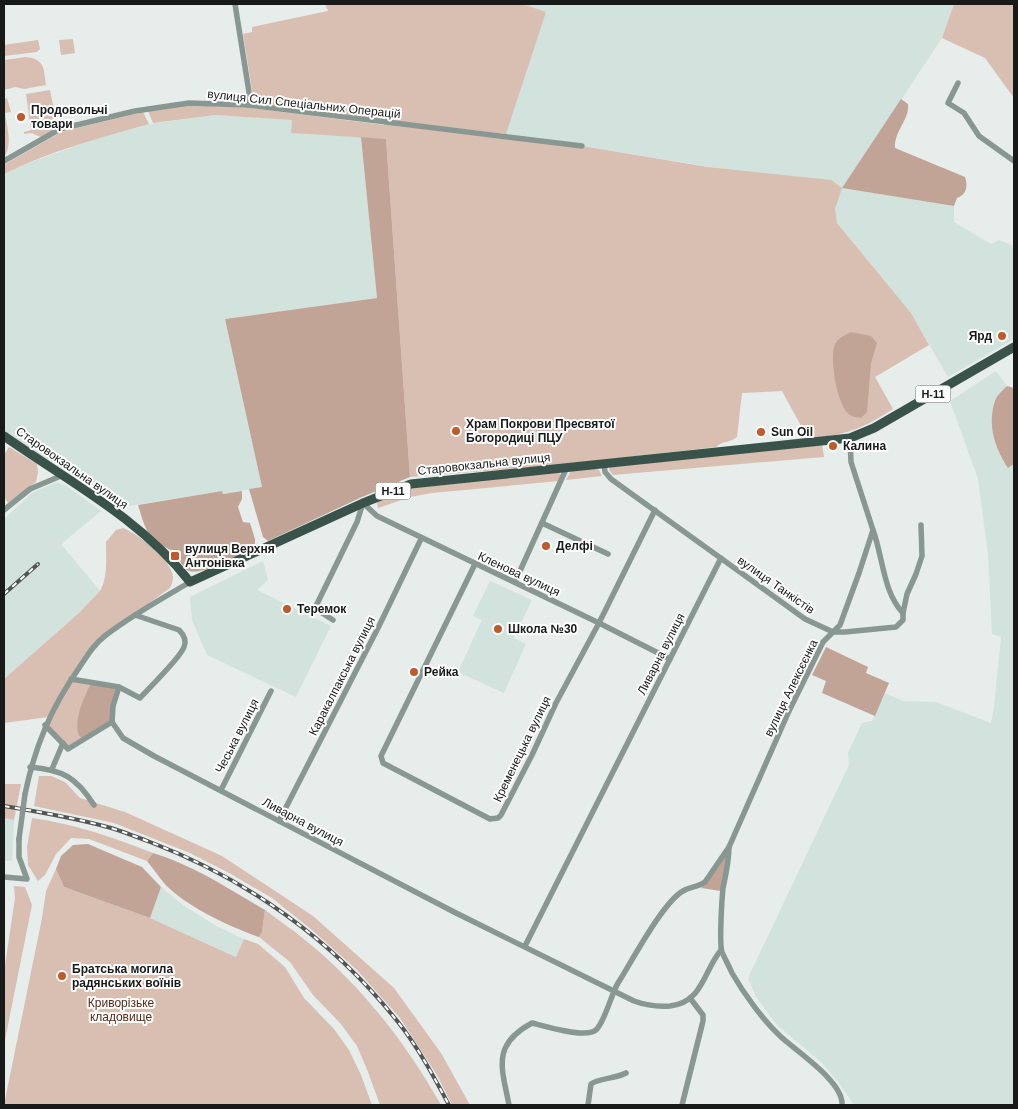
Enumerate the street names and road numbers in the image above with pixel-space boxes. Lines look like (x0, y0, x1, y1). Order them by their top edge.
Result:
street label: вулиця Сил Спеціальних Операцій (207, 87, 401, 121)
road number: Н-11 (916, 386, 950, 402)
street label: Старовокзальна вулиця (13, 424, 131, 512)
street label: Старовокзальна вулиця (417, 450, 551, 478)
road number: Н-11 (376, 482, 410, 500)
street label: Кленова вулиця (476, 549, 562, 599)
street label: вулиця Танкістів (735, 553, 817, 617)
street label: Ливарна вулиця (634, 611, 688, 697)
street label: Каракалпакська вулиця (306, 614, 378, 738)
street label: вулиця Алексєєнка (761, 637, 821, 739)
street label: Кременецька вулиця (490, 694, 554, 804)
street label: Чеська вулиця (212, 697, 262, 775)
street label: Ливарна вулиця (260, 795, 346, 849)

